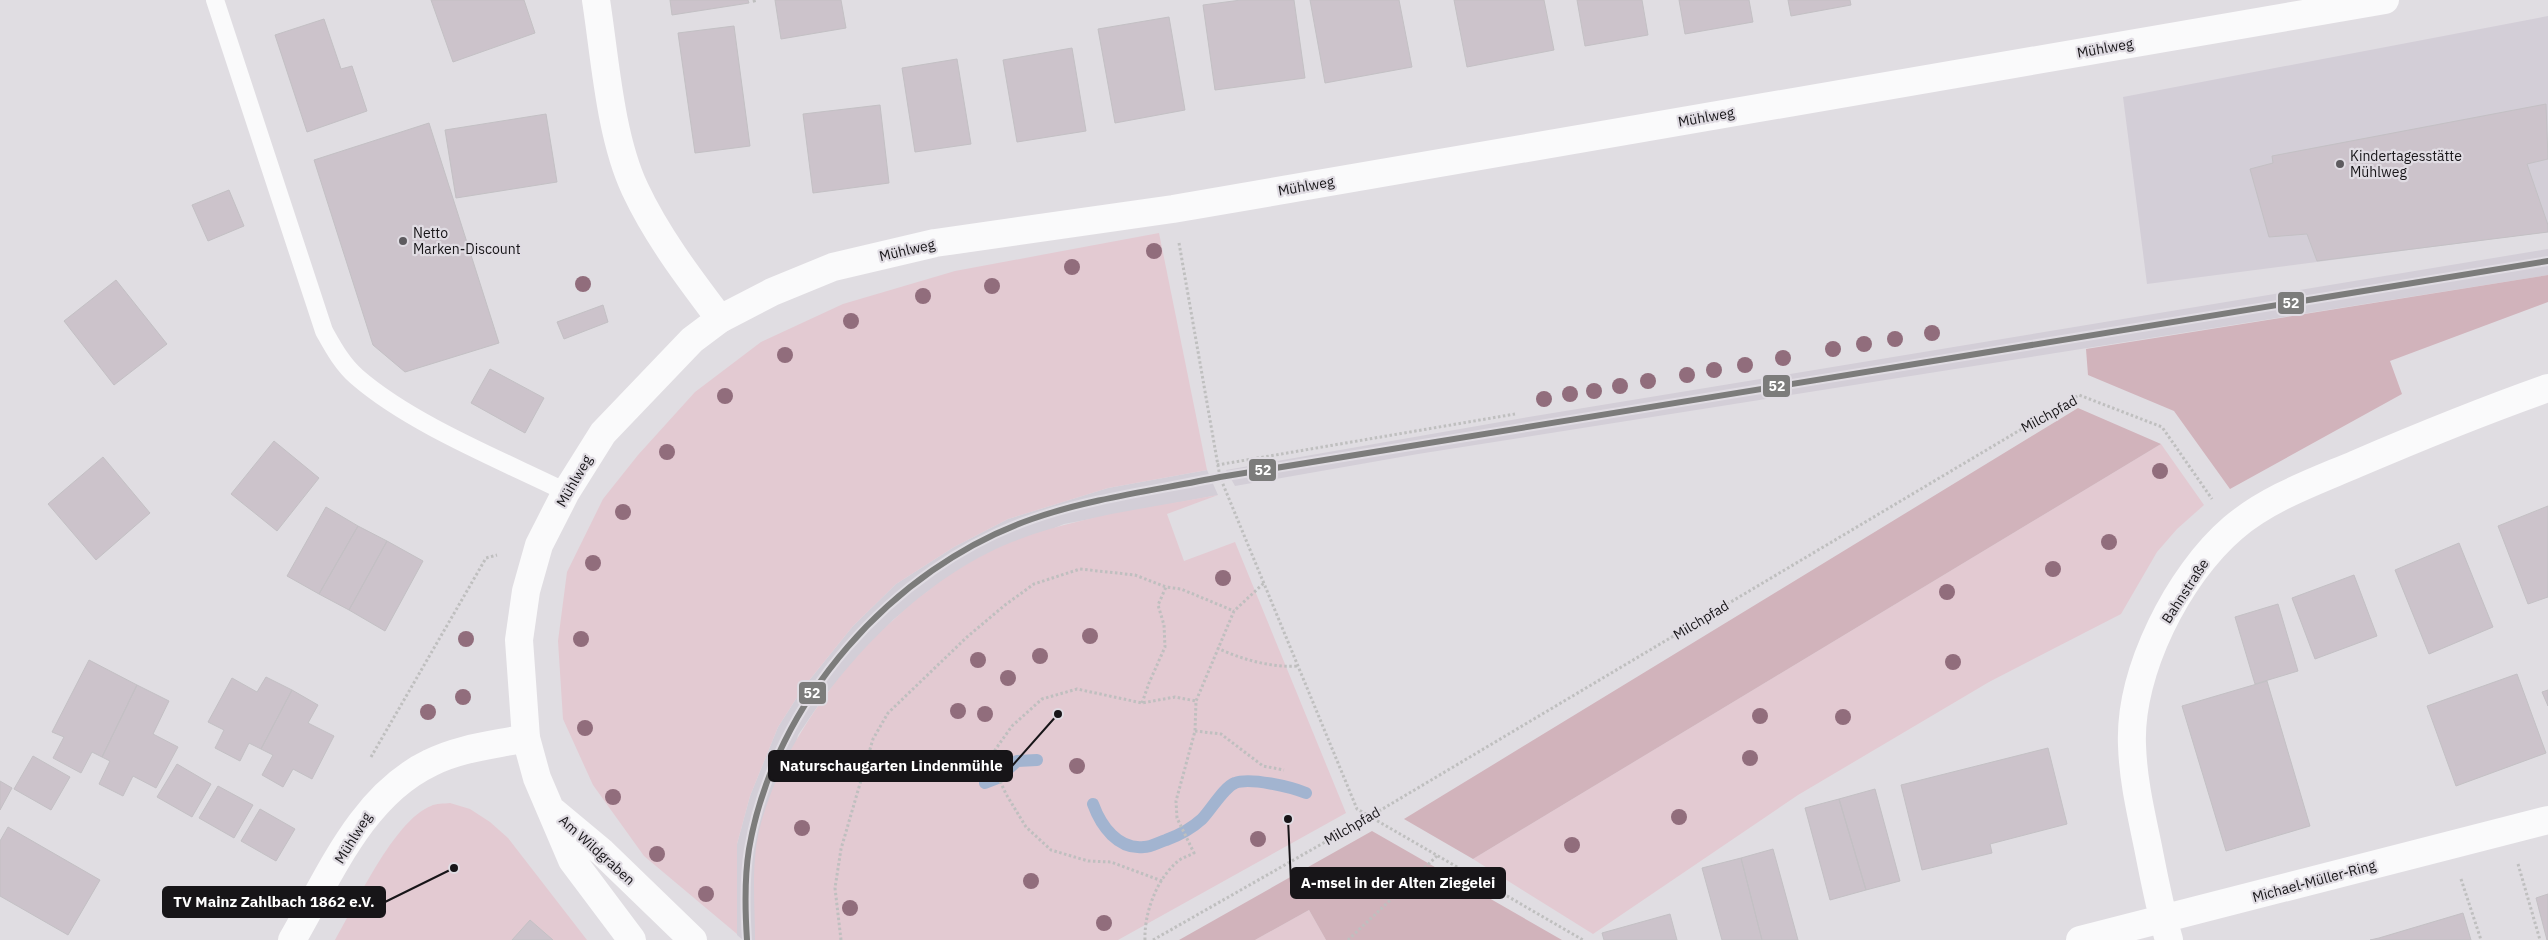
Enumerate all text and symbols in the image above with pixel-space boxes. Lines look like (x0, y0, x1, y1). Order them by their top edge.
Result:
street label: Mühlweg (2075, 34, 2135, 62)
street label: Mühlweg (1676, 103, 1736, 131)
place label: Kindertagesstätte Mühlweg (2350, 147, 2462, 181)
marker: Kindertagesstätte Mühlweg (2334, 158, 2346, 170)
street label: Mühlweg (1276, 172, 1336, 200)
place label: Netto Marken-Discount (413, 224, 521, 258)
marker: Netto Marken-Discount (397, 235, 409, 247)
street label: Mühlweg (877, 235, 937, 265)
line badge: 52 (2277, 291, 2305, 315)
text: 52 (2283, 294, 2299, 312)
line badge: 52 (1762, 374, 1791, 398)
text: 52 (1769, 377, 1785, 395)
street label: Milchpfad (2018, 391, 2080, 437)
street label: Mühlweg (552, 451, 596, 510)
line badge: 52 (1248, 458, 1277, 482)
text: 52 (1255, 461, 1271, 479)
street label: Bahnstraße (2157, 555, 2213, 627)
street label: Milchpfad (1670, 596, 1732, 644)
line badge: 52 (798, 681, 827, 705)
text: 52 (804, 684, 820, 702)
callout: Naturschaugarten Lindenmühle (769, 751, 1012, 781)
text: Naturschaugarten Lindenmühle (779, 756, 1003, 775)
street label: Milchpfad (1321, 803, 1383, 849)
street label: Mühlweg (330, 809, 376, 867)
street label: Am Wildgraben (555, 811, 639, 889)
street label: Michael-Müller-Ring (2250, 856, 2378, 906)
callout: A-msel in der Alten Ziegelei (1291, 868, 1505, 898)
text: A-msel in der Alten Ziegelei (1301, 873, 1495, 892)
callout: TV Mainz Zahlbach 1862 e.V. (163, 887, 385, 917)
text: TV Mainz Zahlbach 1862 e.V. (173, 892, 375, 911)

